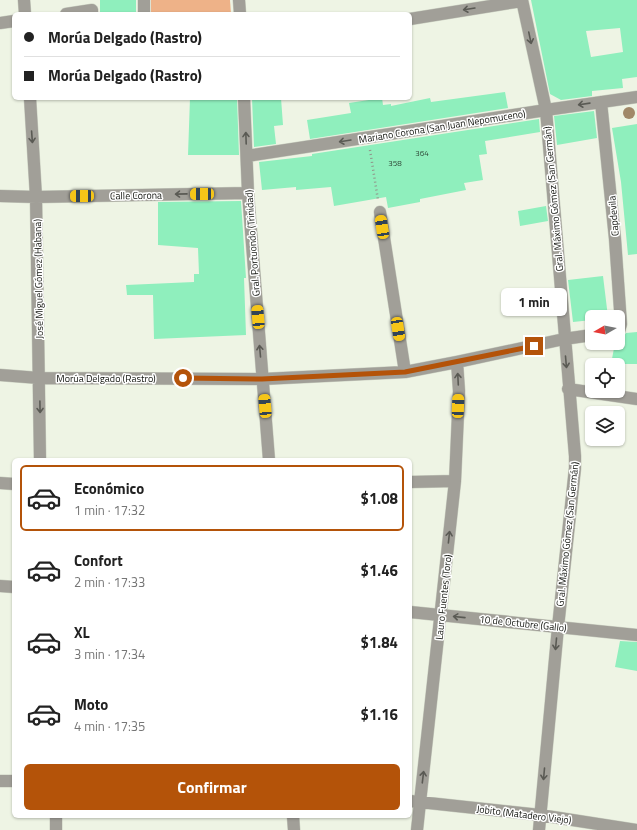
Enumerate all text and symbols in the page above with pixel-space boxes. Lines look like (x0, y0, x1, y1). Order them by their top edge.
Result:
one-way arrow (463, 5, 476, 13)
text: Morúa Delgado (Rastro) (48, 26, 202, 49)
one-way arrow (526, 31, 534, 44)
text: Morúa Delgado (Rastro) (48, 64, 202, 87)
one-way arrow (578, 100, 591, 108)
street label: Mariano Corona (San Juan Nepomuceno) (358, 106, 527, 147)
street label: Gral. Máximo Gómez (San Germán) (540, 125, 567, 272)
one-way arrow (29, 130, 36, 143)
one-way arrow (242, 132, 249, 145)
one-way arrow (339, 137, 352, 145)
house number: 364 (415, 147, 429, 159)
house number: 358 (388, 157, 402, 169)
street label: Calle Corona (110, 188, 162, 203)
car (190, 188, 214, 200)
street label: Gral. Portuondo (Trinidad) (241, 189, 264, 297)
car (70, 190, 94, 202)
one-way arrow (175, 190, 188, 198)
street label: Capdevila (604, 195, 623, 237)
car (374, 214, 390, 240)
street label: José Miguel Gómez (Habana) (30, 219, 47, 339)
callout: 1 min (501, 288, 567, 316)
text: 1 min (518, 292, 550, 312)
car (251, 305, 265, 329)
north arrow (585, 310, 625, 350)
map controls (585, 310, 625, 446)
car (390, 316, 406, 342)
route end (525, 337, 543, 355)
one-way arrow (257, 345, 264, 358)
one-way arrow (563, 355, 570, 368)
button: locate (585, 358, 625, 398)
route start (174, 369, 192, 387)
street label: Morúa Delgado (Rastro) (56, 371, 156, 386)
one-way arrow (455, 373, 462, 386)
car (258, 394, 272, 418)
car (452, 394, 464, 418)
one-way arrow (36, 400, 43, 413)
button: layers (585, 406, 625, 446)
street label: Gral. Máximo Gómez (San Germán) (552, 461, 583, 607)
text: Económico (74, 477, 144, 500)
icon: car (26, 480, 62, 516)
text: $1.08 (361, 487, 398, 510)
text: 1 min · 17:32 (74, 500, 145, 520)
one-way arrow (445, 531, 453, 544)
text: Confort (74, 549, 123, 572)
icon: car (26, 552, 62, 588)
street label: Lauro Fuentes (Toro) (432, 553, 455, 640)
text: $1.46 (361, 559, 398, 582)
text: 2 min · 17:33 (74, 572, 145, 592)
street label: 10 de Octubre (Gallo) (479, 611, 568, 636)
one-way arrow (453, 613, 466, 620)
text: XL (74, 621, 90, 644)
icon: car (26, 624, 62, 660)
text: $1.84 (361, 631, 398, 654)
one-way arrow (552, 637, 560, 650)
text: 3 min · 17:34 (74, 644, 145, 664)
text: Moto (74, 693, 108, 716)
icon: car (26, 696, 62, 732)
text: $1.16 (361, 703, 398, 726)
text: 4 min · 17:35 (74, 716, 145, 736)
button: Confirmar (24, 764, 400, 810)
one-way arrow (540, 767, 548, 780)
one-way arrow (419, 771, 426, 784)
street label: Jobito (Matadero Viejo) (476, 801, 572, 828)

